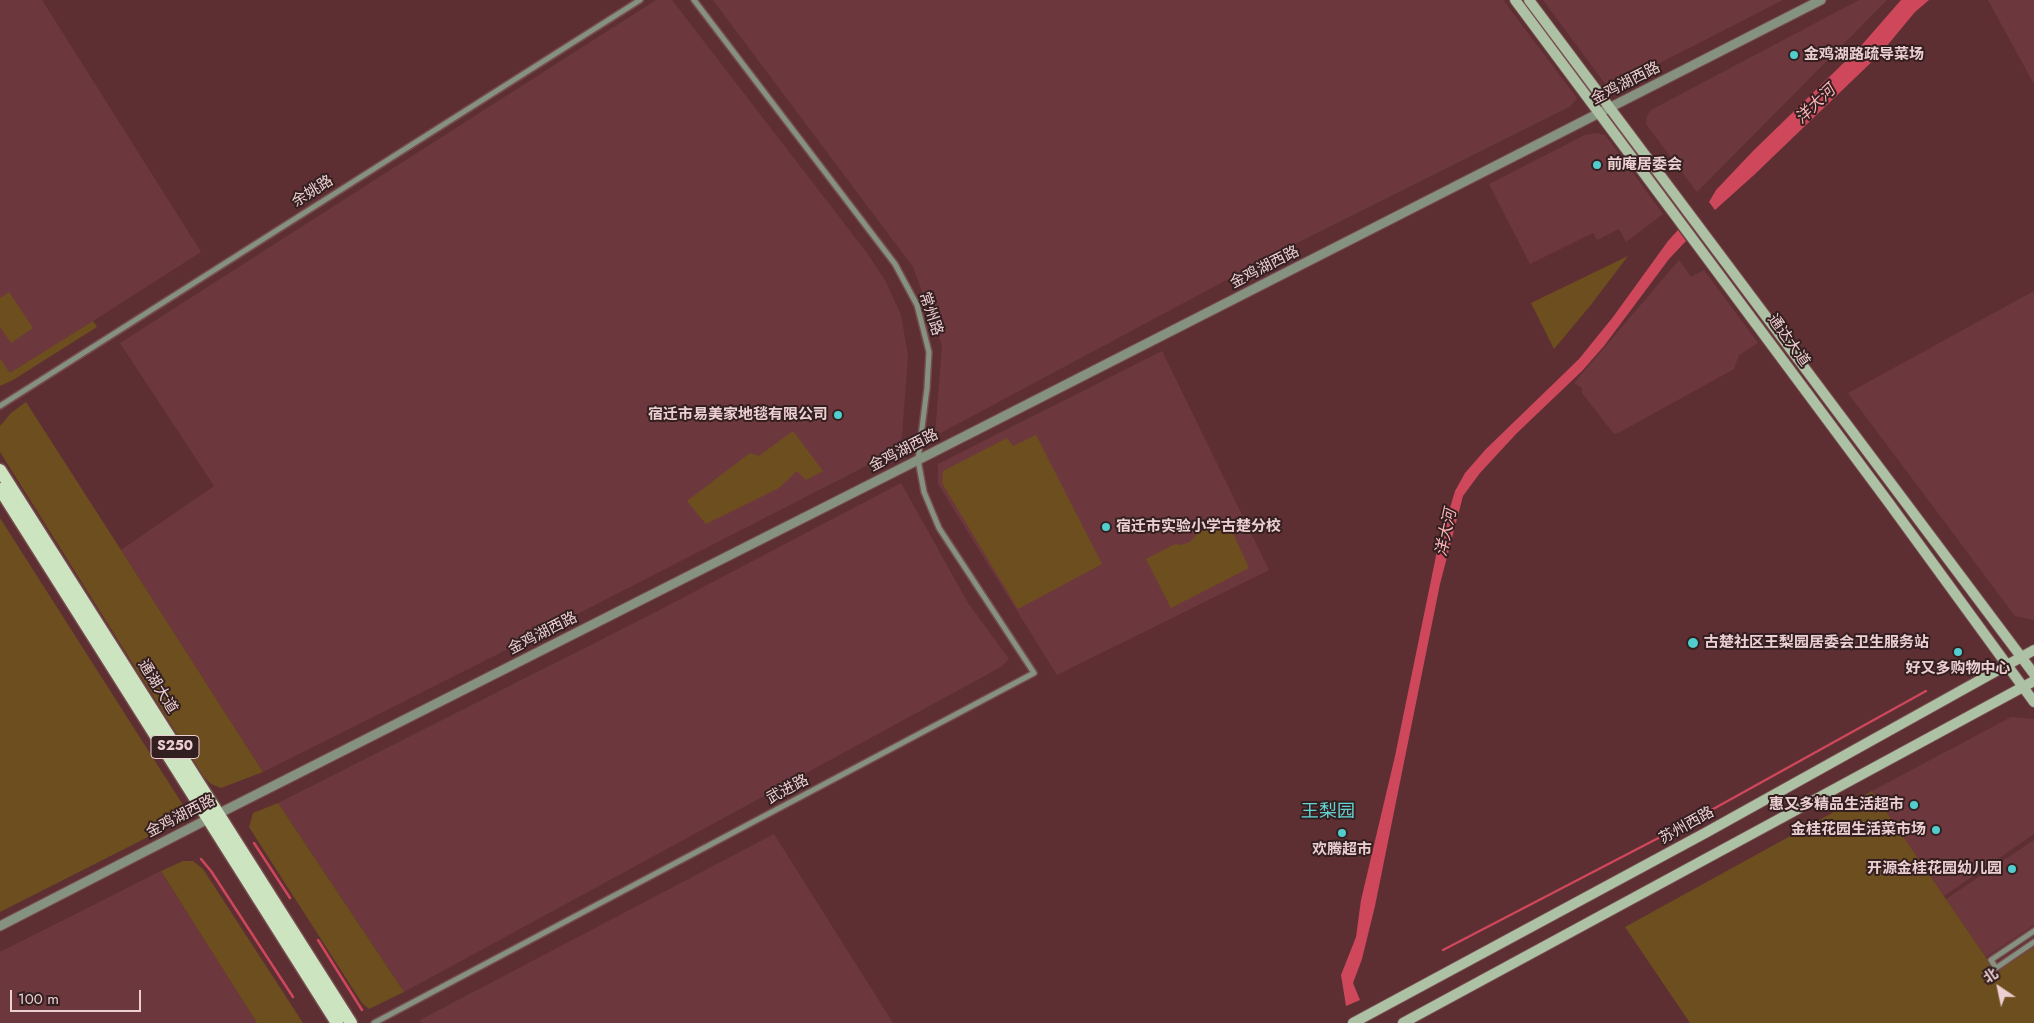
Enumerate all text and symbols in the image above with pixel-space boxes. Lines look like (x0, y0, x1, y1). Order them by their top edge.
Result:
place label: 金鸡湖路疏导菜场 (1804, 46, 1924, 64)
marker: 金鸡湖路疏导菜场 (1788, 49, 1800, 61)
street label: 金鸡湖西路 (1589, 59, 1663, 109)
water label: 洋大河 (1792, 81, 1840, 129)
place label: 前庵居委会 (1607, 156, 1682, 174)
marker: 前庵居委会 (1591, 159, 1603, 171)
street label: 余姚路 (289, 172, 337, 212)
street label: 金鸡湖西路 (1228, 243, 1302, 293)
street label: 常州路 (914, 290, 946, 338)
street label: 通达大道 (1763, 311, 1813, 371)
place label: 宿迁市易美家地毯有限公司 (648, 406, 828, 424)
marker: 宿迁市易美家地毯有限公司 (832, 409, 844, 421)
street label: 金鸡湖西路 (867, 426, 941, 476)
water label: 洋大河 (1433, 508, 1461, 558)
place label: 宿迁市实验小学古楚分校 (1116, 518, 1281, 536)
marker: 宿迁市实验小学古楚分校 (1100, 521, 1112, 533)
street label: 金鸡湖西路 (506, 609, 580, 659)
place label: 古楚社区王梨园居委会卫生服务站 (1704, 634, 1929, 652)
marker: 古楚社区王梨园居委会卫生服务站 (1686, 636, 1700, 650)
marker: 好又多购物中心 (1952, 646, 1964, 658)
street label: 通湖大道 (133, 657, 181, 717)
place label: 好又多购物中心 (1906, 660, 2010, 678)
road number: S250 (151, 736, 199, 759)
street label: 武进路 (764, 771, 812, 809)
street label: 金鸡湖西路 (144, 792, 218, 842)
place label: 惠又多精品生活超市 (1769, 796, 1904, 814)
marker: 惠又多精品生活超市 (1908, 799, 1920, 811)
district label: 王梨园 (1301, 802, 1355, 824)
street label: 苏州西路 (1656, 804, 1718, 848)
place label: 金桂花园生活菜市场 (1791, 821, 1926, 839)
marker: 金桂花园生活菜市场 (1930, 824, 1942, 836)
marker: 欢腾超市 (1336, 827, 1348, 839)
place label: 欢腾超市 (1312, 841, 1372, 859)
place label: 开源金桂花园幼儿园 (1867, 860, 2002, 878)
marker: 开源金桂花园幼儿园 (2006, 863, 2018, 875)
north arrow (1974, 963, 2024, 1013)
text: 北 (1979, 963, 2002, 988)
scale bar (12, 980, 144, 1012)
text: 100 m (18, 988, 59, 1010)

